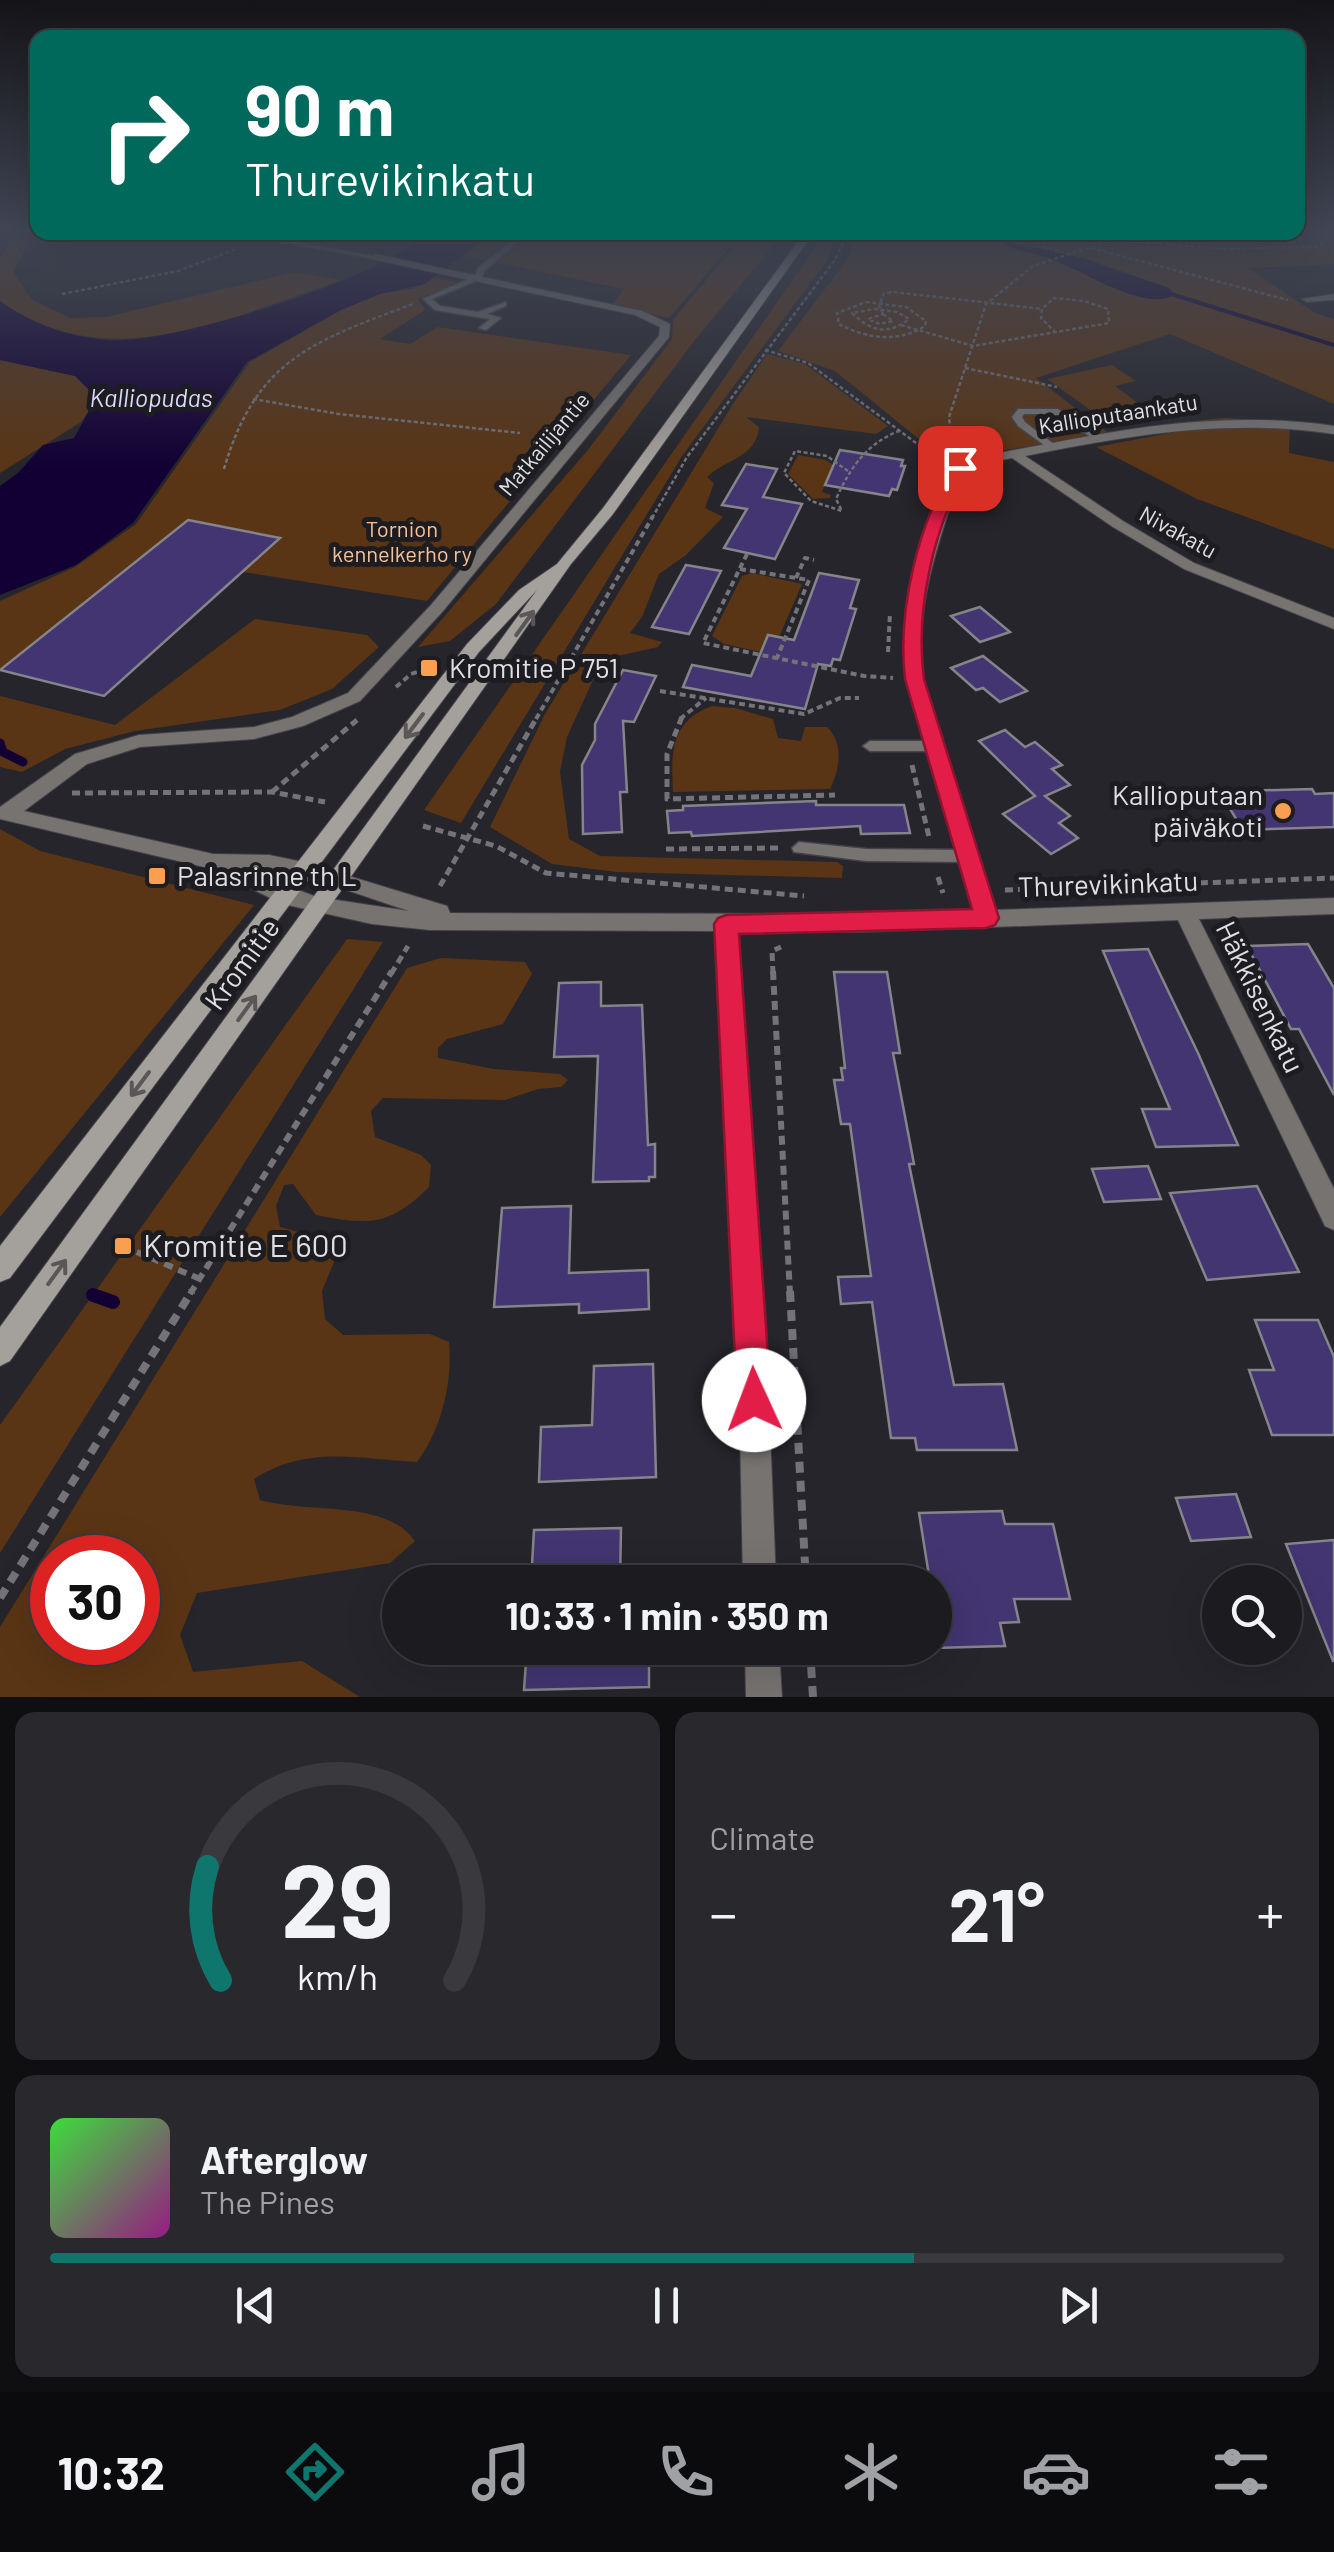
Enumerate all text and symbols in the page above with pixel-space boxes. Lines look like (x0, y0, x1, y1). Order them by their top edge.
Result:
text: 90 m (245, 66, 395, 150)
icon: right (80, 70, 210, 200)
text: Thurevikinkatu (245, 151, 535, 205)
water label: Kalliopudas (90, 382, 213, 412)
street label: Matkailijantie (492, 386, 594, 500)
street label: Kallioputaankatu (1037, 388, 1199, 438)
pin (918, 426, 1003, 511)
icon: arrive (933, 441, 988, 496)
street label: Nivakatu (1136, 499, 1221, 563)
park label: Tornion kennelkerho ry (332, 515, 472, 566)
one-way arrow (514, 610, 535, 638)
place label: Kromitie P 751 (449, 650, 618, 684)
marker: Kromitie P 751 (418, 657, 440, 679)
one-way arrow (403, 712, 424, 739)
place label: Kallioputaan päiväkoti (1112, 777, 1263, 843)
marker: Kallioputaan päiväkoti (1272, 800, 1294, 822)
place label: Palasrinne th L (177, 858, 357, 892)
street label: Thurevikinkatu (1017, 863, 1199, 903)
marker: Palasrinne th L (146, 865, 168, 887)
street label: Kromitie (197, 911, 286, 1016)
street label: Häkkisenkatu (1210, 915, 1312, 1078)
one-way arrow (236, 995, 257, 1022)
one-way arrow (130, 1070, 151, 1097)
place label: Kromitie E 600 (143, 1225, 348, 1263)
marker: Kromitie E 600 (112, 1235, 134, 1257)
one-way arrow (46, 1258, 67, 1286)
position arrow (702, 1348, 806, 1452)
speed limit sign: 30 (30, 1535, 160, 1665)
map controls (1202, 1565, 1302, 1665)
button: search (1202, 1565, 1302, 1665)
text: 10:33 · 1 min · 350 m (505, 1592, 829, 1638)
text: Climate (710, 1818, 815, 1856)
text: 29 (281, 1834, 394, 1959)
text: 21° (949, 1867, 1045, 1957)
text: − (710, 1879, 737, 1945)
text: + (1256, 1879, 1284, 1945)
text: km/h (297, 1954, 378, 1997)
text: Afterglow (200, 2136, 368, 2182)
text: The Pines (200, 2182, 335, 2220)
icon: previous (228, 2278, 283, 2333)
icon: pause (639, 2278, 694, 2333)
icon: next (1051, 2278, 1106, 2333)
icon: directions (280, 2437, 350, 2507)
icon: music (466, 2437, 536, 2507)
icon: phone (651, 2437, 721, 2507)
icon: climate (836, 2437, 906, 2507)
icon: car (1021, 2437, 1091, 2507)
icon: filters (1206, 2437, 1276, 2507)
text: 10:32 (58, 2445, 165, 2499)

